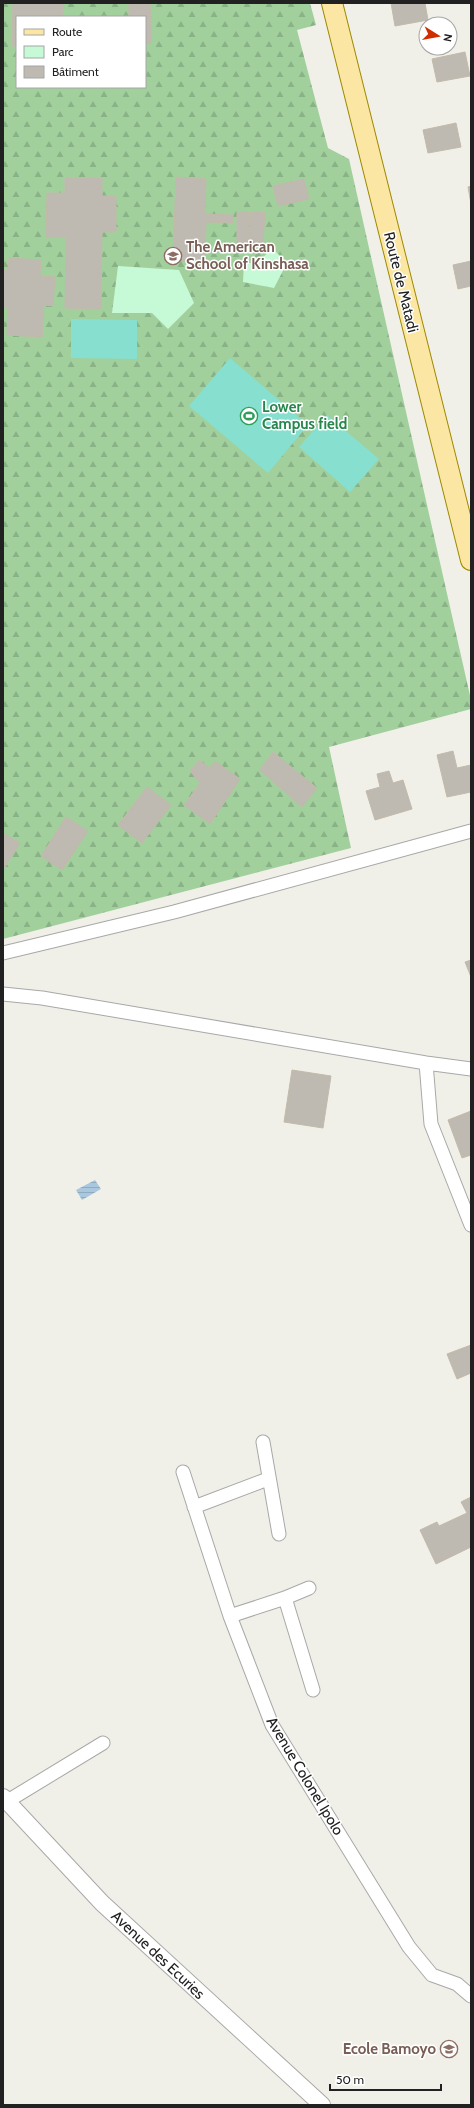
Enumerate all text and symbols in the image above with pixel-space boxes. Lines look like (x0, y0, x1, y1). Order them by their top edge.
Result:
legend (16, 16, 146, 88)
north arrow (418, 16, 458, 56)
text: Route (52, 24, 82, 39)
text: N (440, 33, 455, 43)
text: Parc (52, 44, 74, 59)
text: Bâtiment (52, 64, 99, 79)
street label: Route de Matadi (380, 230, 422, 334)
place label: The American School of Kinshasa (186, 238, 309, 273)
school or university icon: The American School of Kinshasa (163, 246, 183, 266)
place label: Lower Campus field (262, 398, 347, 433)
sports icon: Lower Campus field (239, 406, 259, 426)
street label: Avenue Colonel Ipolo (263, 1714, 347, 1838)
street label: Avenue des Ecuries (108, 1907, 208, 2003)
school or university icon: Ecole Bamoyo (439, 2039, 459, 2059)
place label: Ecole Bamoyo (343, 2040, 436, 2058)
scale bar (330, 2066, 441, 2092)
text: 50 m (336, 2072, 364, 2087)

